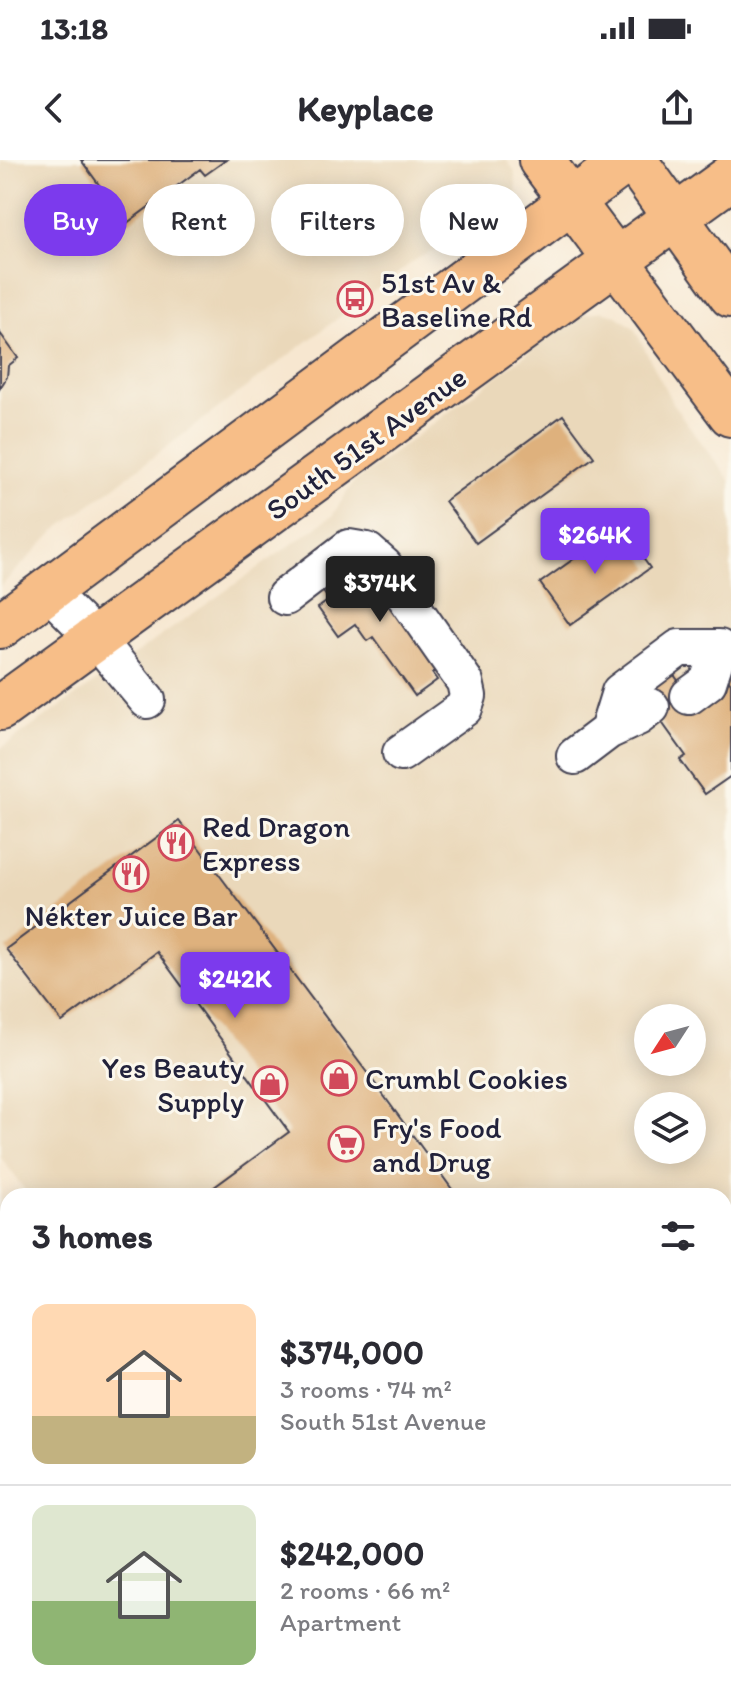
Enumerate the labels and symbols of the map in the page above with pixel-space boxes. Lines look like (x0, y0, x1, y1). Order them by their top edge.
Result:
place label: 51st Av & Baseline Rd (381, 264, 533, 335)
bus stop icon: 51st Av & Baseline Rd (336, 280, 374, 318)
street label: South 51st Avenue (259, 358, 473, 528)
pin: $264K (539, 508, 651, 576)
pin: $374K (324, 556, 436, 624)
place label: Red Dragon Express (202, 808, 350, 879)
restaurant icon: Red Dragon Express (157, 824, 195, 862)
restaurant icon: Nékter Juice Bar (112, 855, 150, 893)
place label: Nékter Juice Bar (24, 897, 238, 934)
pin: $242K (179, 952, 291, 1020)
north arrow (634, 1004, 706, 1076)
place label: Yes Beauty Supply (102, 1049, 244, 1120)
shop icon: Crumbl Cookies (320, 1059, 358, 1097)
place label: Crumbl Cookies (365, 1060, 568, 1097)
shop icon: Yes Beauty Supply (251, 1065, 289, 1103)
place label: Fry's Food and Drug (372, 1109, 502, 1180)
supermarket icon: Fry's Food and Drug (327, 1125, 365, 1163)

